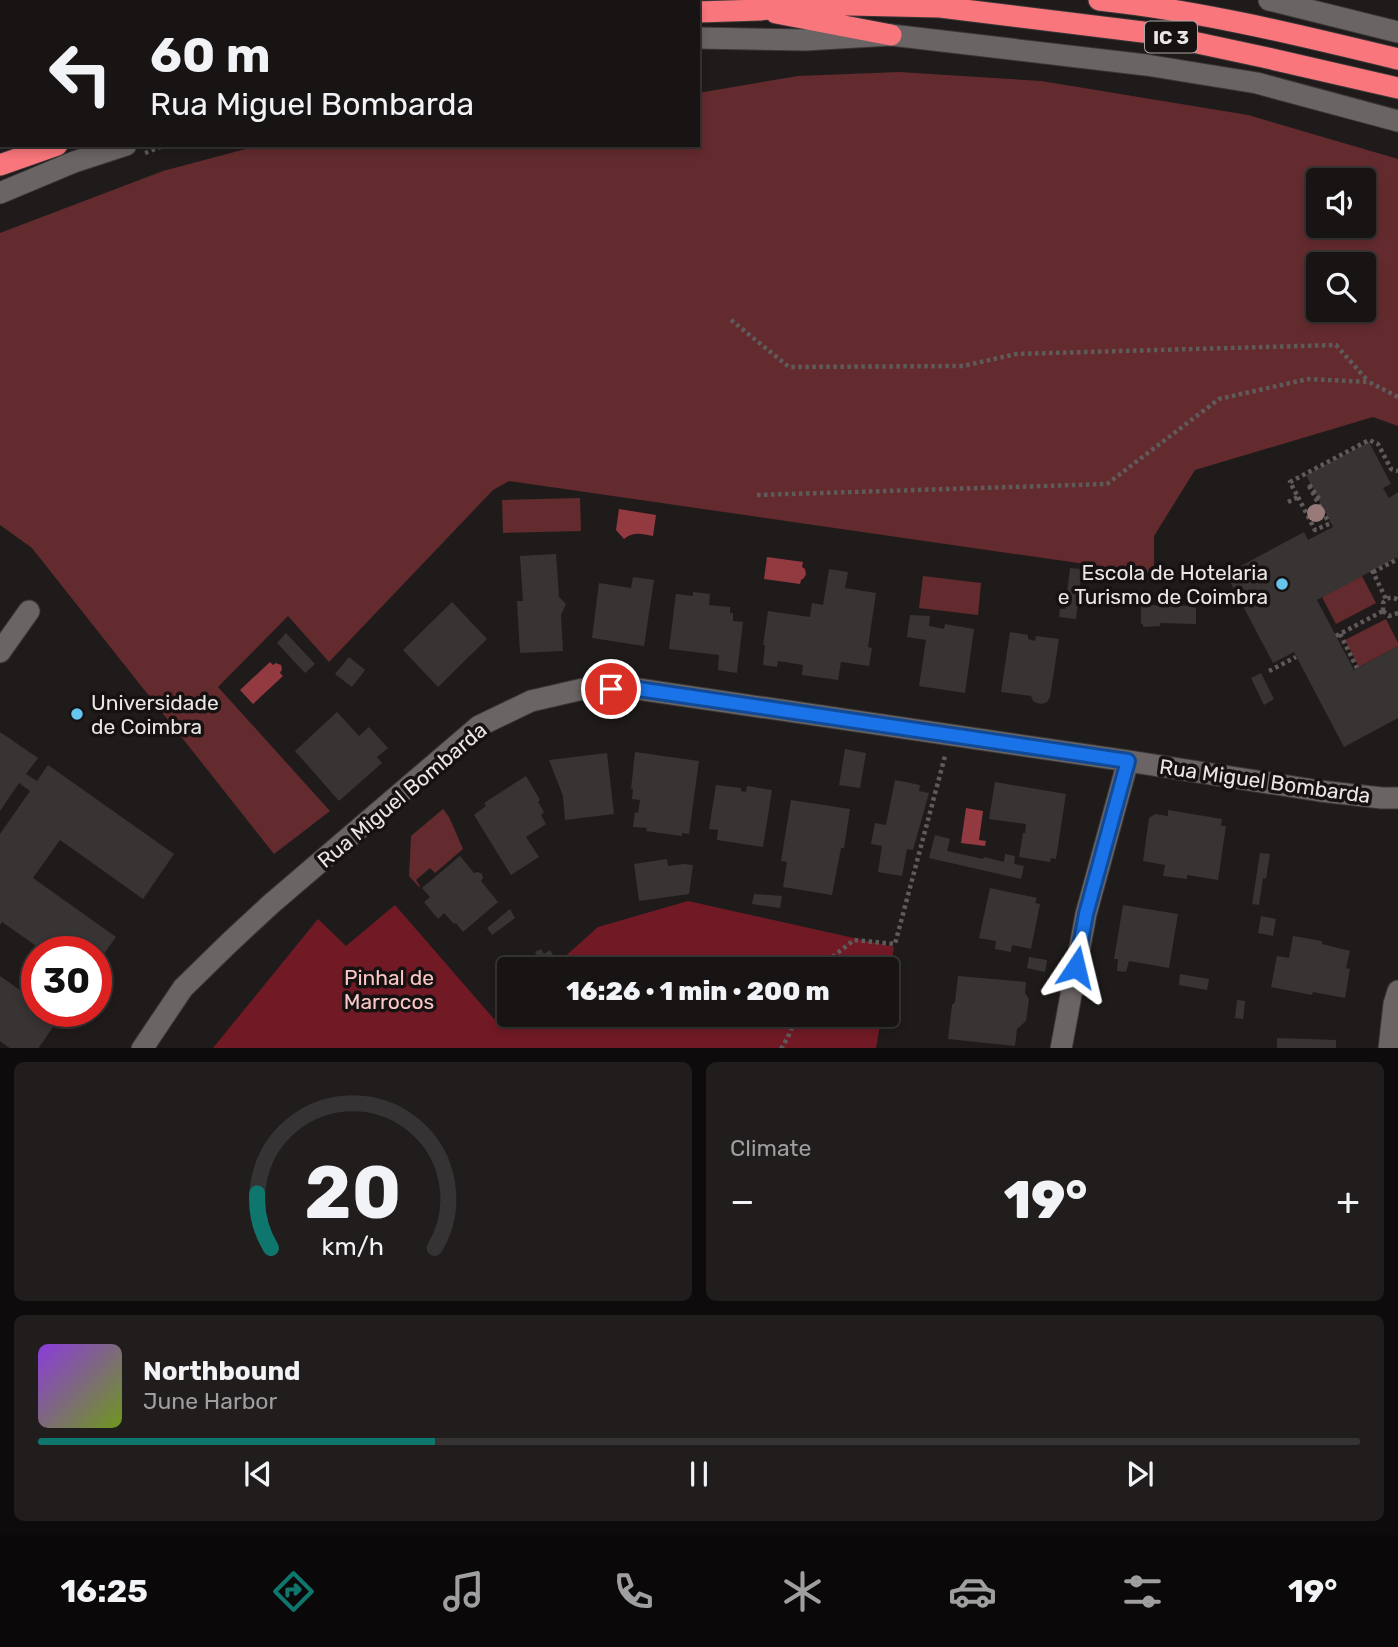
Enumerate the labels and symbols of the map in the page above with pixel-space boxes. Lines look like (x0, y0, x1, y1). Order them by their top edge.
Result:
road number: IC 3 (1145, 22, 1197, 52)
place label: Escola de Hotelaria e Turismo de Coimbra (1058, 560, 1268, 609)
marker: Escola de Hotelaria e Turismo de Coimbra (1274, 576, 1290, 592)
pin (581, 659, 641, 719)
place label: Universidade de Coimbra (91, 690, 219, 739)
marker: Universidade de Coimbra (69, 706, 85, 722)
street label: Rua Miguel Bombarda (312, 717, 492, 873)
street label: Rua Miguel Bombarda (1158, 754, 1372, 808)
position arrow (1039, 930, 1113, 1004)
speed limit sign: 30 (21, 936, 112, 1027)
park label: Pinhal de Marrocos (344, 965, 434, 1014)

